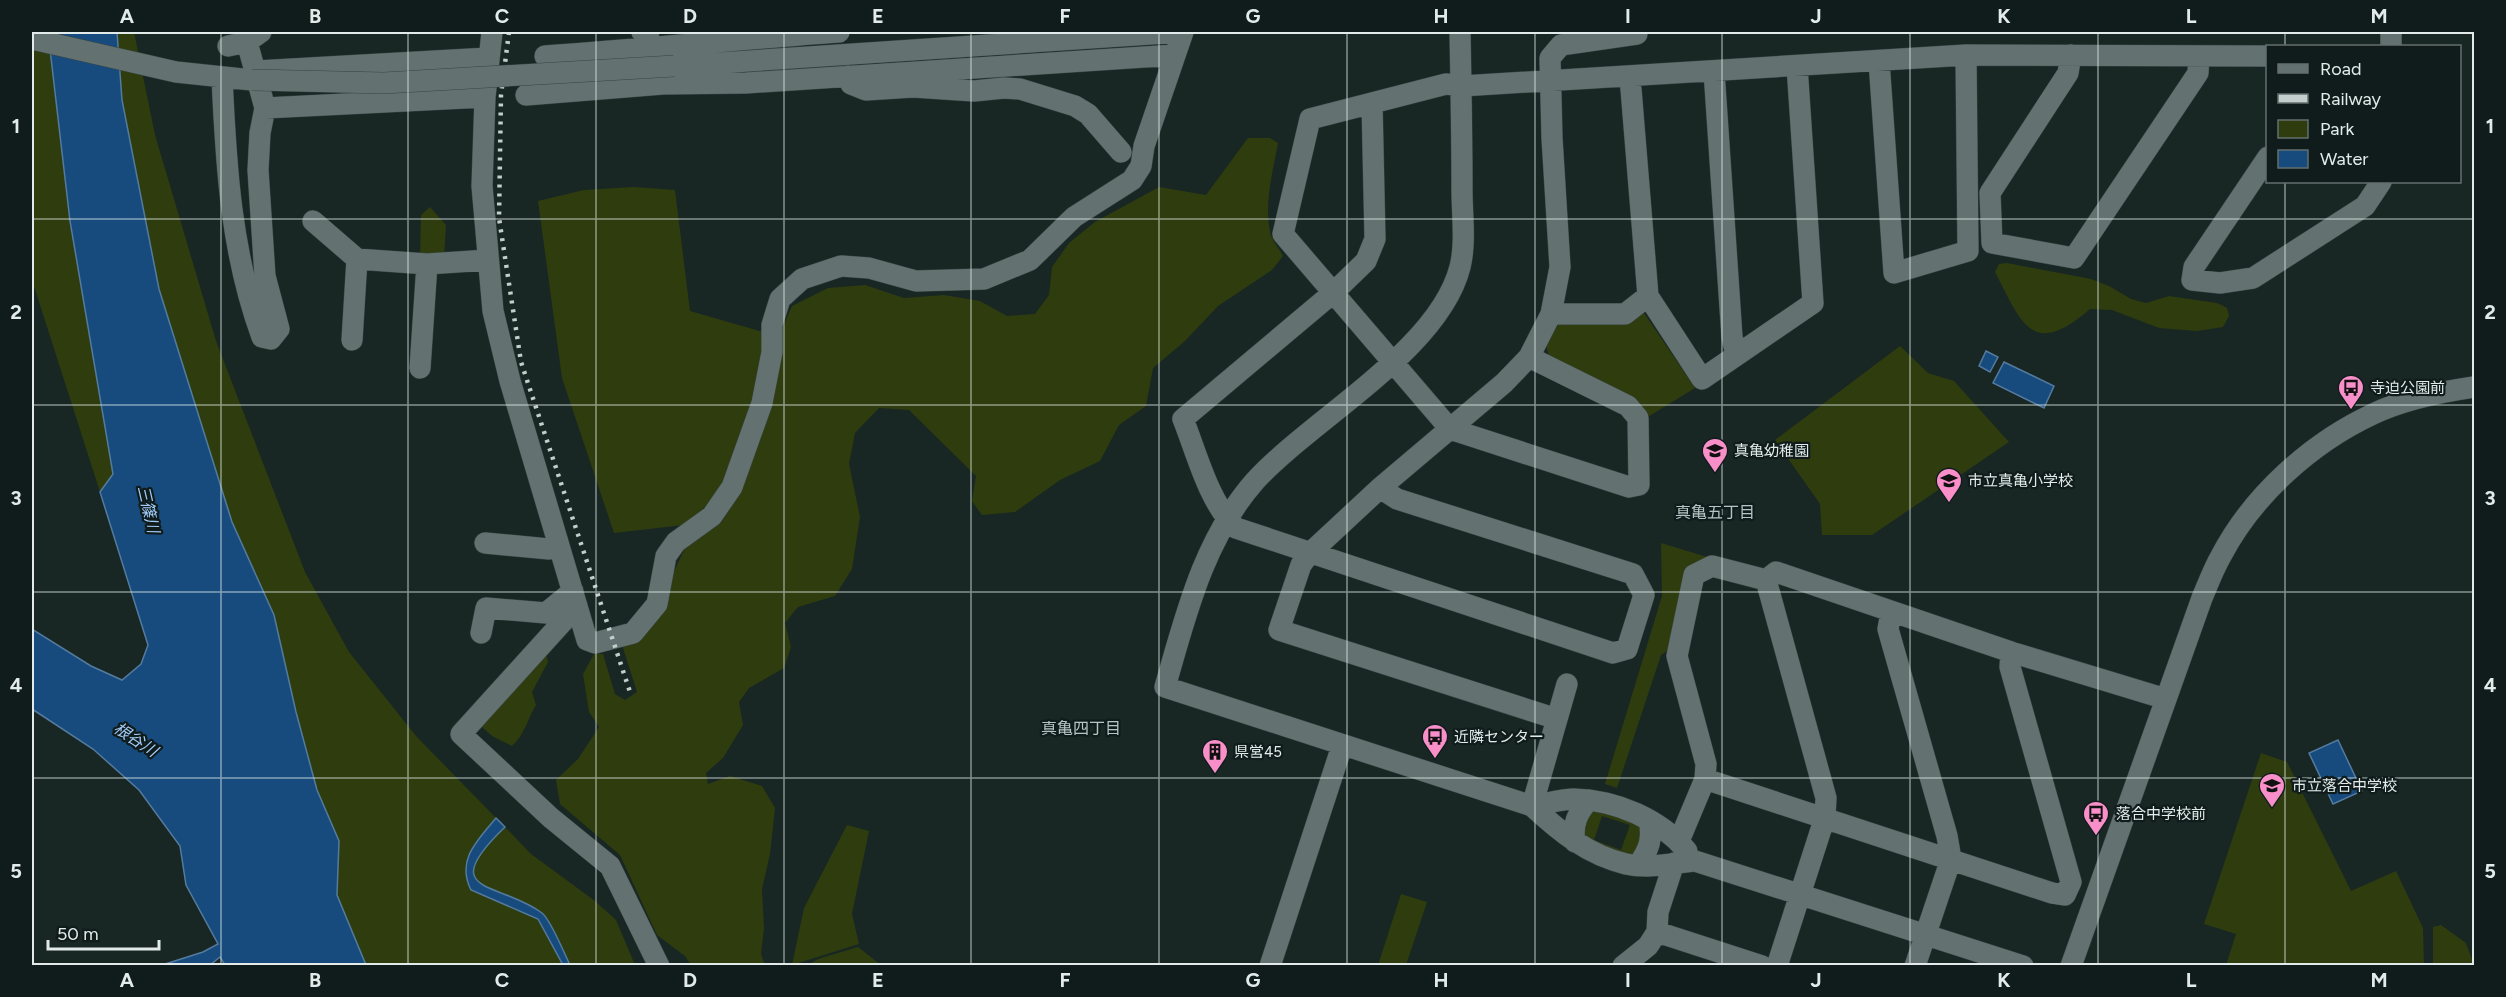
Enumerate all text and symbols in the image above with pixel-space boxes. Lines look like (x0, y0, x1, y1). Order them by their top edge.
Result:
text: A (120, 4, 135, 28)
text: B (309, 4, 321, 28)
text: C (495, 4, 509, 28)
text: D (683, 4, 697, 28)
text: E (872, 4, 884, 28)
text: F (1059, 4, 1071, 28)
text: G (1246, 4, 1261, 28)
text: H (1434, 4, 1449, 28)
text: I (1625, 4, 1631, 28)
text: J (1810, 4, 1822, 28)
text: K (1997, 4, 2011, 28)
text: L (2186, 4, 2197, 28)
text: M (2370, 4, 2388, 28)
legend (2266, 45, 2461, 183)
text: Road (2320, 58, 2361, 80)
text: Railway (2320, 88, 2382, 110)
text: 1 (12, 114, 20, 138)
text: 1 (2486, 114, 2494, 138)
text: Park (2320, 118, 2355, 140)
text: Water (2320, 148, 2368, 170)
text: 2 (10, 300, 22, 324)
text: 2 (2484, 300, 2496, 324)
bus stop icon: 寺迫公園前 (2336, 373, 2366, 411)
place label: 寺迫公園前 (2370, 379, 2445, 397)
school or university icon: 真亀幼稚園 (1700, 436, 1730, 474)
place label: 真亀幼稚園 (1734, 442, 1809, 460)
school or university icon: 市立真亀小学校 (1934, 466, 1964, 504)
place label: 市立真亀小学校 (1968, 472, 2073, 490)
water label: 三篠川 (134, 484, 164, 537)
text: 3 (10, 486, 22, 510)
text: 3 (2484, 486, 2496, 510)
district label: 真亀五丁目 (1675, 503, 1755, 522)
text: 4 (10, 673, 23, 697)
text: 4 (2484, 673, 2497, 697)
water label: 根谷川 (110, 718, 163, 762)
district label: 真亀四丁目 (1041, 719, 1121, 738)
bus stop icon: 近隣センター (1420, 722, 1450, 760)
place label: 近隣センター (1454, 728, 1544, 746)
building icon: 県営45 (1200, 737, 1230, 775)
place label: 県営45 (1234, 743, 1282, 761)
school or university icon: 市立落合中学校 (2257, 771, 2287, 809)
place label: 市立落合中学校 (2292, 777, 2397, 795)
bus stop icon: 落合中学校前 (2081, 799, 2111, 837)
place label: 落合中学校前 (2116, 805, 2206, 823)
text: 5 (10, 859, 22, 883)
text: 5 (2484, 859, 2496, 883)
scale bar (48, 913, 159, 951)
text: 50 m (57, 923, 99, 945)
text: A (120, 968, 135, 992)
text: B (309, 968, 321, 992)
text: C (495, 968, 509, 992)
text: D (683, 968, 697, 992)
text: E (872, 968, 884, 992)
text: F (1059, 968, 1071, 992)
text: G (1246, 968, 1261, 992)
text: H (1434, 968, 1449, 992)
text: I (1625, 968, 1631, 992)
text: J (1810, 968, 1822, 992)
text: K (1997, 968, 2011, 992)
text: L (2186, 968, 2197, 992)
text: M (2370, 968, 2388, 992)

